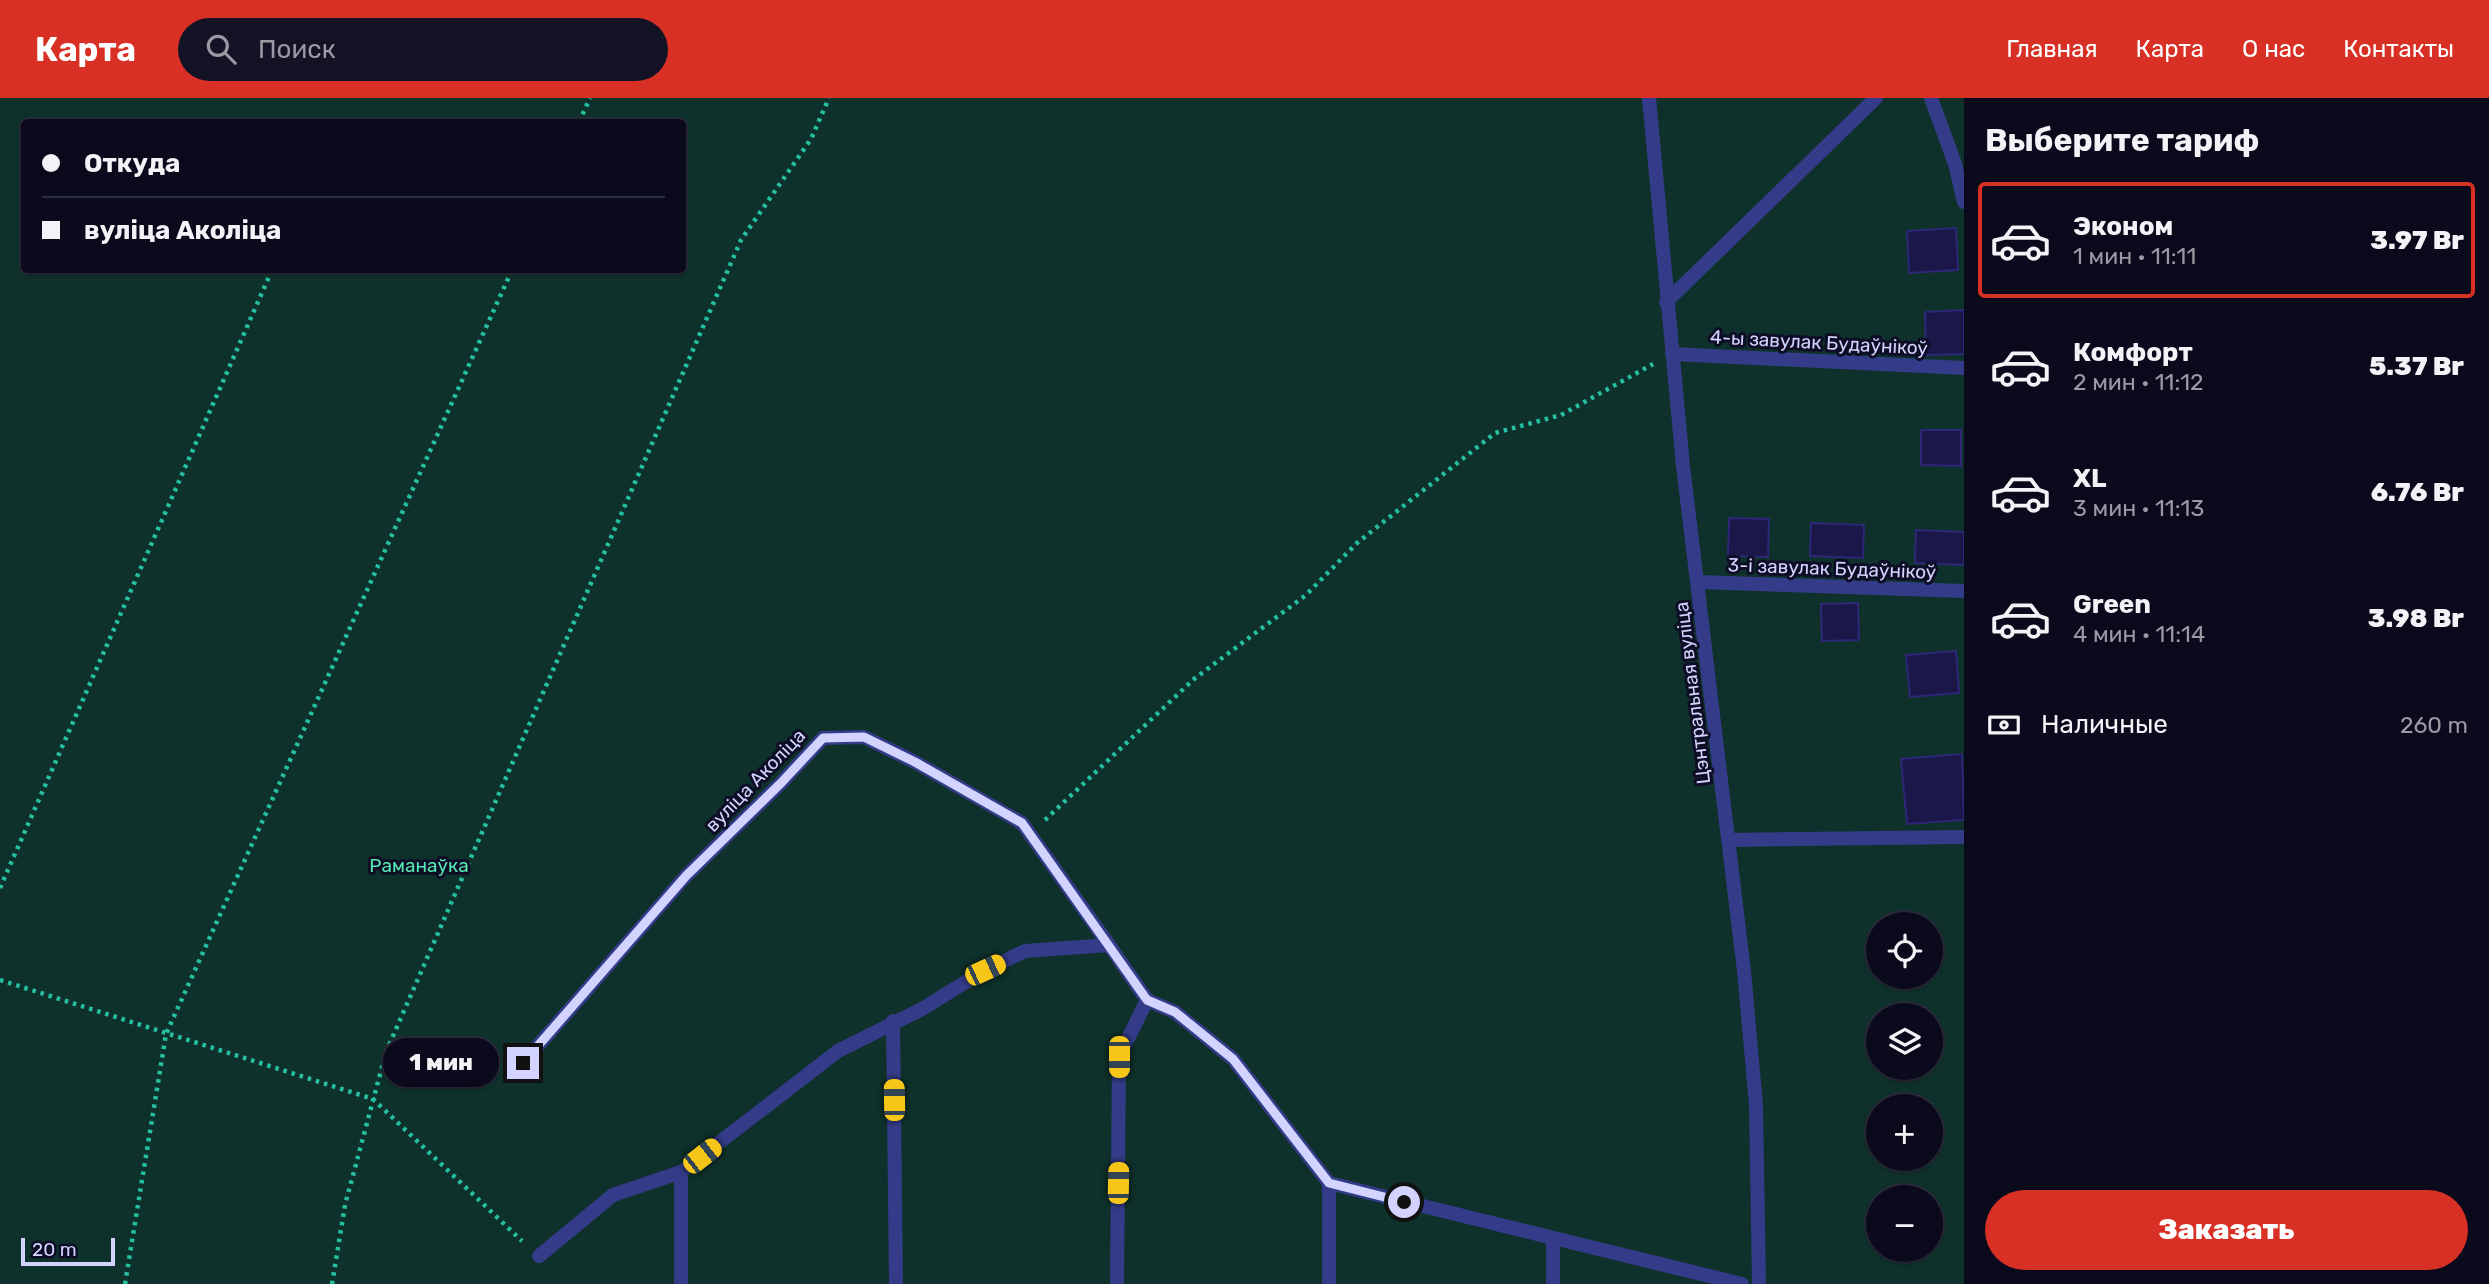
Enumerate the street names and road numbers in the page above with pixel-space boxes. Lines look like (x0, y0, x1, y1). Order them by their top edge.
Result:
street label: 4-ы завулак Будаўнікоў (1710, 325, 1928, 360)
street label: 3-і завулак Будаўнікоў (1727, 553, 1937, 584)
street label: Цэнтральная вуліца (1670, 600, 1715, 785)
street label: вуліца Аколіца (701, 724, 810, 837)

